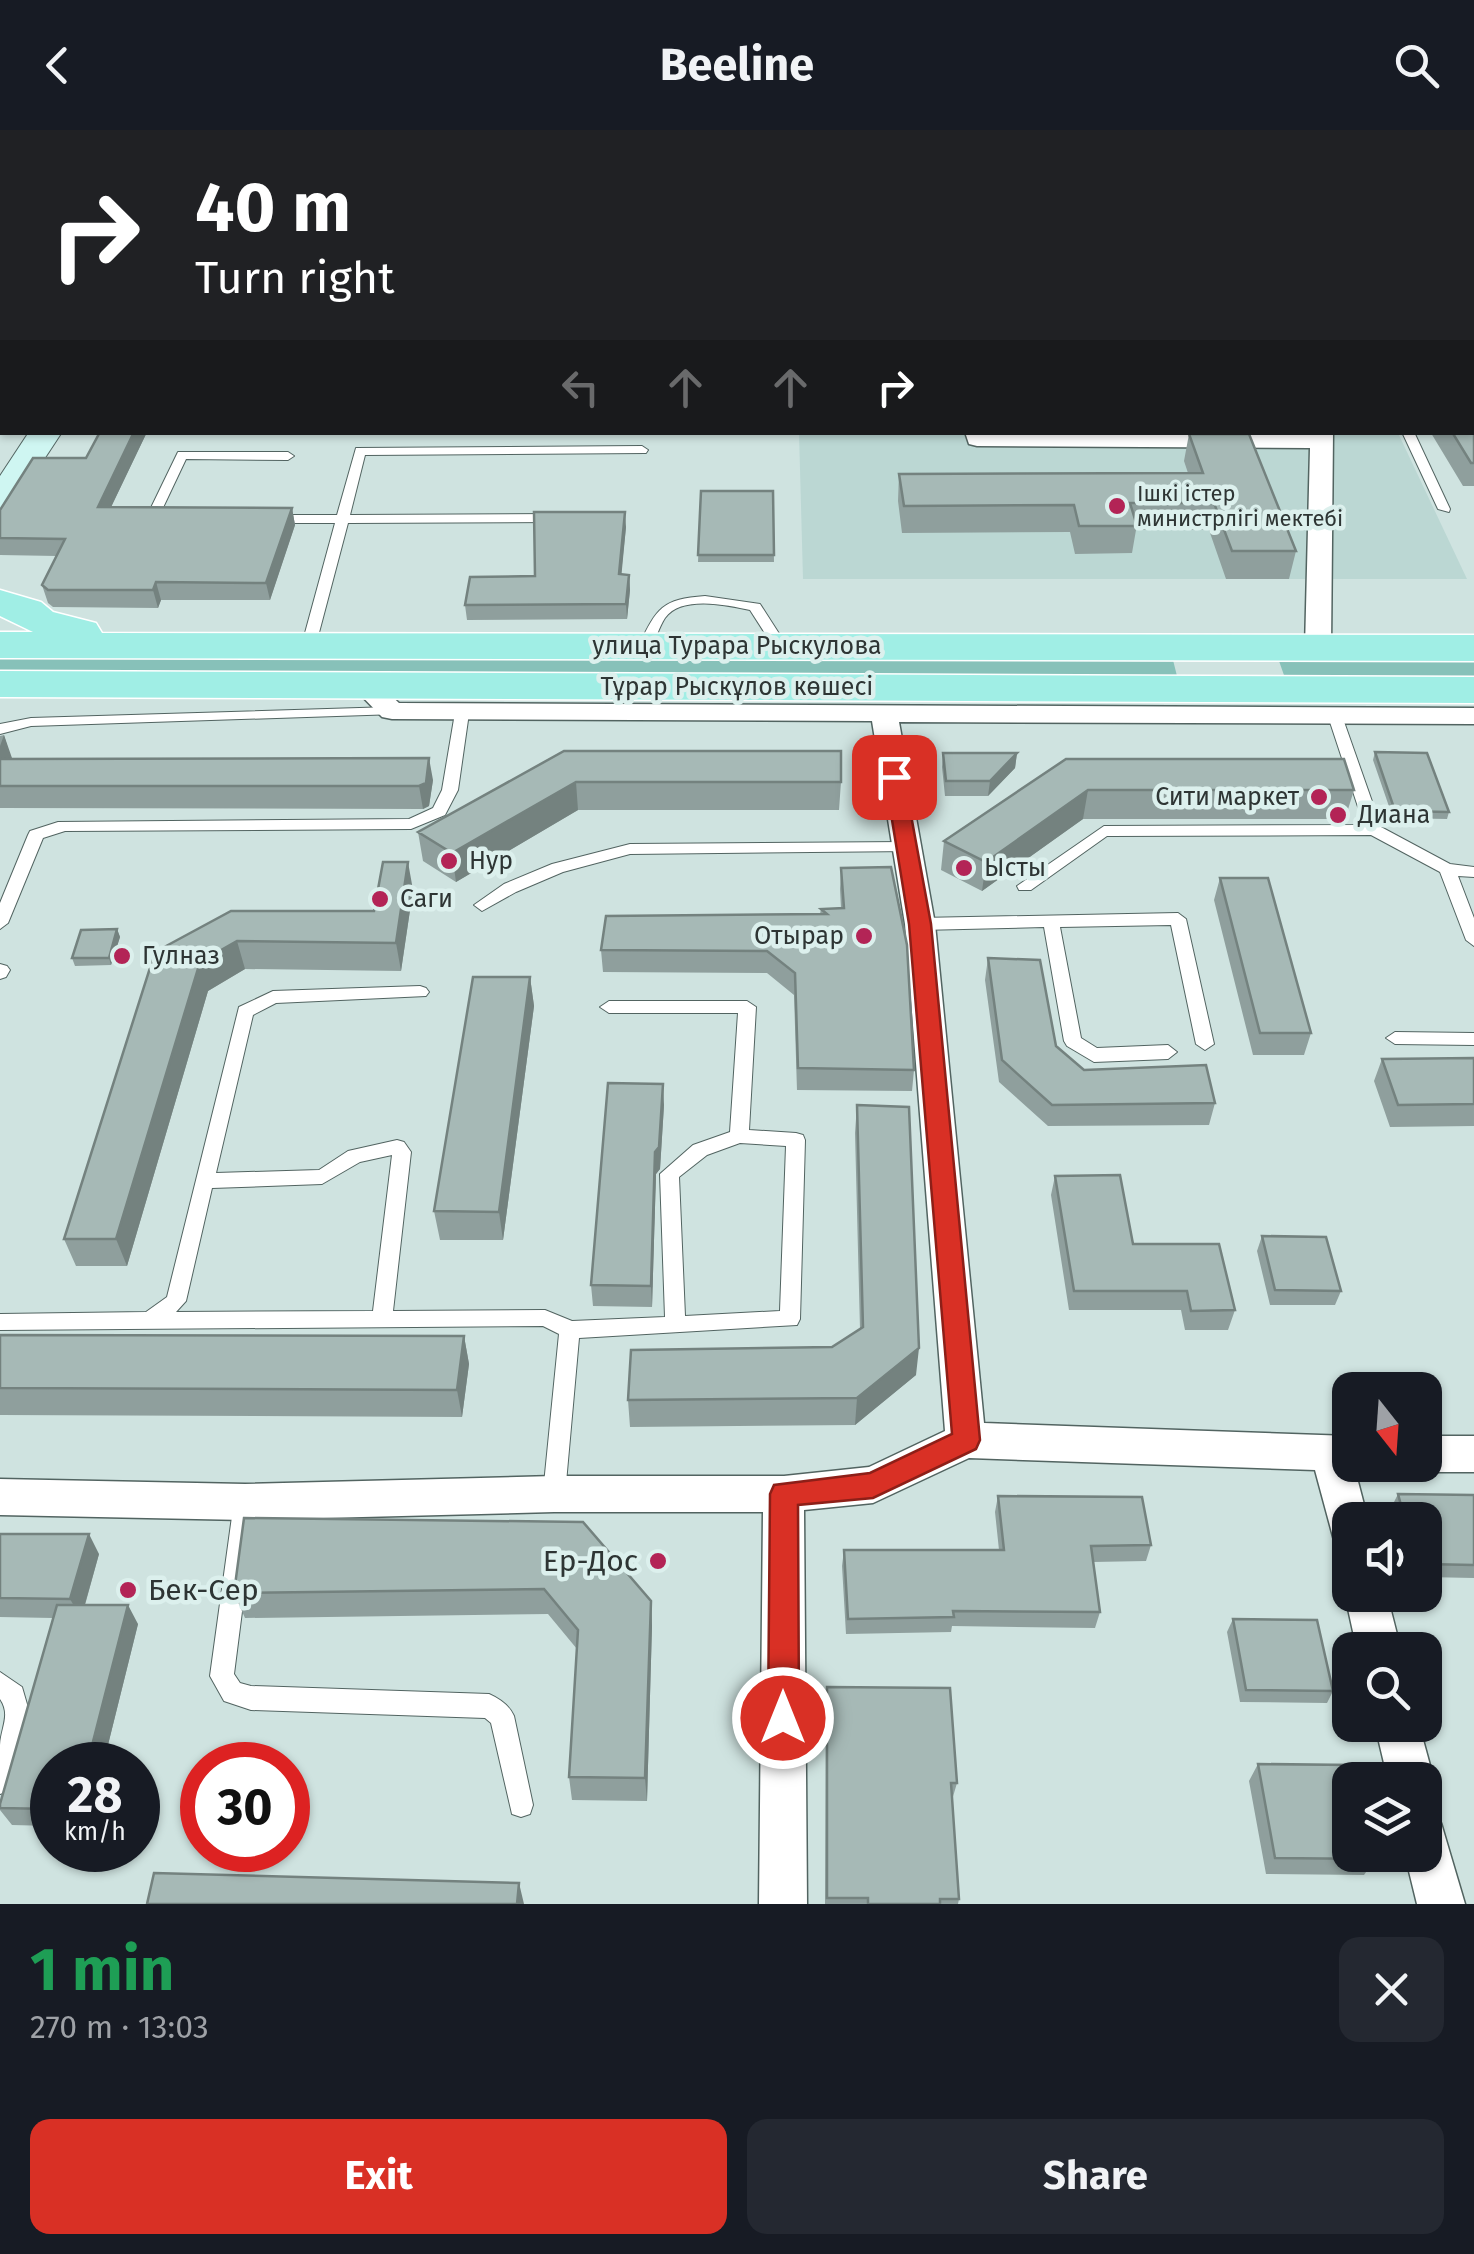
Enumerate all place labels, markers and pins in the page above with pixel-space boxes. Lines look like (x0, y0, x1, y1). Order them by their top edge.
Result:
place label: Ішкі істер министрлігі мектебі (1137, 480, 1343, 532)
marker: Ішкі істер министрлігі мектебі (1106, 495, 1128, 517)
pin (852, 735, 937, 820)
place label: Сити маркет (1155, 782, 1300, 812)
marker: Сити маркет (1308, 786, 1330, 808)
place label: Диана (1357, 800, 1430, 830)
marker: Диана (1327, 804, 1349, 826)
place label: Нур (469, 846, 513, 876)
marker: Нур (438, 850, 460, 872)
place label: Ысты (984, 853, 1046, 883)
marker: Ысты (953, 857, 975, 879)
place label: Саги (400, 884, 453, 914)
marker: Саги (369, 888, 391, 910)
place label: Отырар (754, 921, 844, 951)
marker: Отырар (853, 925, 875, 947)
place label: Гулназ (142, 941, 220, 971)
marker: Гулназ (111, 945, 133, 967)
place label: Ер-Дос (543, 1543, 638, 1579)
marker: Ер-Дос (647, 1550, 669, 1572)
place label: Бек-Сер (148, 1572, 259, 1608)
marker: Бек-Сер (117, 1579, 139, 1601)

